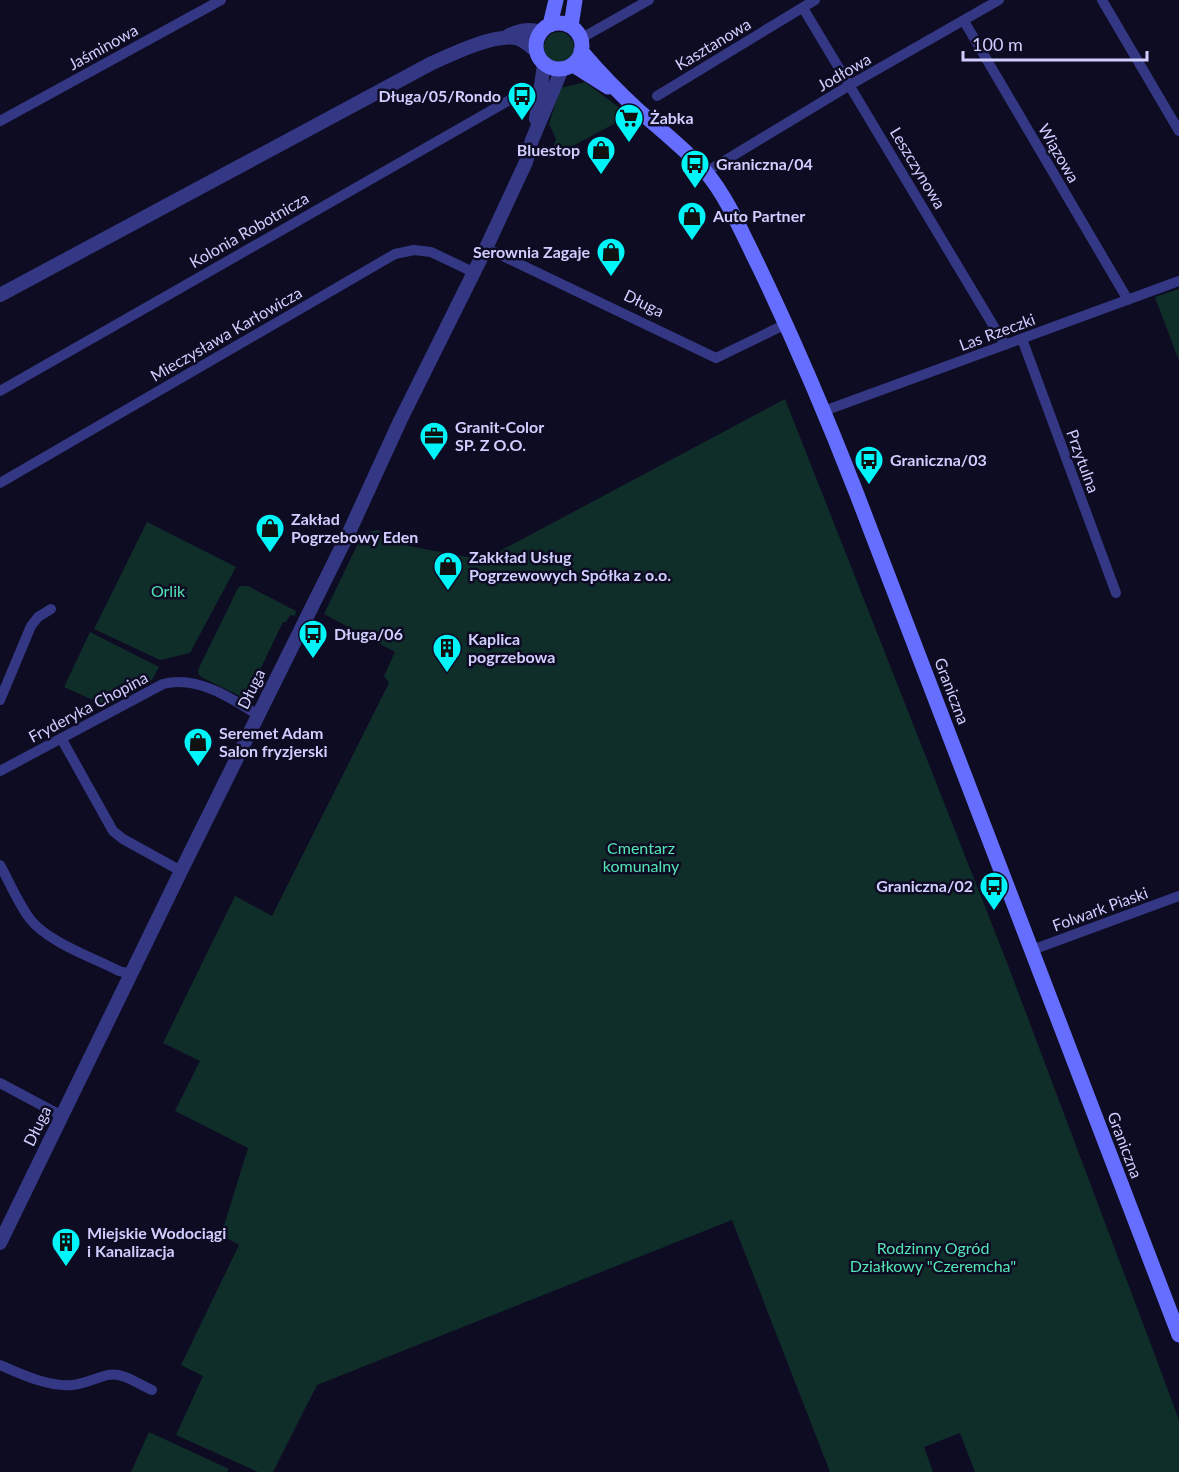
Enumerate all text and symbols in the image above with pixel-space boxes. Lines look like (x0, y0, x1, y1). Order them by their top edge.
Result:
street label: Kasztanowa (672, 14, 754, 74)
street label: Jaśminowa (65, 20, 141, 73)
scale bar (963, 24, 1148, 62)
text: 100 m (972, 33, 1023, 55)
street label: Jodłowa (814, 49, 874, 95)
bus stop icon: Długa/05/Rondo (506, 80, 538, 122)
place label: Długa/05/Rondo (378, 86, 501, 105)
supermarket icon: Żabka (613, 102, 645, 144)
place label: Żabka (650, 108, 694, 127)
street label: Wiązowa (1035, 120, 1084, 186)
street label: Leszczynowa (887, 124, 950, 212)
shop icon: Bluestop (585, 134, 617, 176)
place label: Bluestop (517, 140, 580, 159)
bus stop icon: Graniczna/04 (679, 148, 711, 190)
place label: Graniczna/04 (716, 154, 813, 173)
street label: Kolonia Robotnicza (186, 188, 312, 271)
shop icon: Auto Partner (676, 200, 708, 242)
place label: Auto Partner (712, 206, 805, 225)
shop icon: Serownia Zagaje (595, 236, 627, 278)
place label: Serownia Zagaje (473, 242, 590, 261)
street label: Mieczysława Karłowicza (147, 282, 305, 385)
street label: Długa (621, 285, 667, 320)
street label: Las Rzeczki (956, 309, 1037, 354)
place label: Granit-Color SP. Z O.O. (455, 417, 544, 454)
office icon: Granit-Color SP. Z O.O. (418, 420, 450, 462)
street label: Przytulna (1063, 427, 1104, 495)
bus stop icon: Graniczna/03 (853, 444, 885, 486)
place label: Graniczna/03 (890, 450, 987, 469)
place label: Zakład Pogrzebowy Eden (291, 509, 418, 546)
shop icon: Zakład Pogrzebowy Eden (254, 512, 286, 554)
place label: Zakkład Usług Pogrzewowych Spółka z o.o. (469, 547, 671, 584)
shop icon: Zakkład Usług Pogrzewowych Spółka z o.o. (432, 550, 464, 592)
park label: Orlik (151, 581, 186, 600)
bus stop icon: Długa/06 (297, 618, 329, 660)
place label: Długa/06 (334, 624, 403, 643)
place label: Kaplica pogrzebowa (468, 629, 555, 666)
building icon: Kaplica pogrzebowa (431, 632, 463, 674)
street label: Graniczna (931, 655, 974, 727)
street label: Długa (233, 666, 268, 712)
street label: Fryderyka Chopina (25, 667, 151, 746)
place label: Seremet Adam Salon fryzjerski (219, 723, 328, 760)
shop icon: Seremet Adam Salon fryzjerski (182, 726, 214, 768)
park label: Cmentarz komunalny (603, 838, 680, 875)
bus stop icon: Graniczna/02 (978, 870, 1010, 912)
place label: Graniczna/02 (876, 876, 973, 895)
street label: Folwark Piaski (1050, 883, 1150, 935)
street label: Długa (19, 1103, 54, 1149)
street label: Graniczna (1104, 1109, 1147, 1181)
place label: Miejskie Wodociągi i Kanalizacja (87, 1223, 226, 1260)
building icon: Miejskie Wodociągi i Kanalizacja (50, 1226, 82, 1268)
park label: Rodzinny Ogród Działkowy "Czeremcha" (850, 1238, 1016, 1275)

